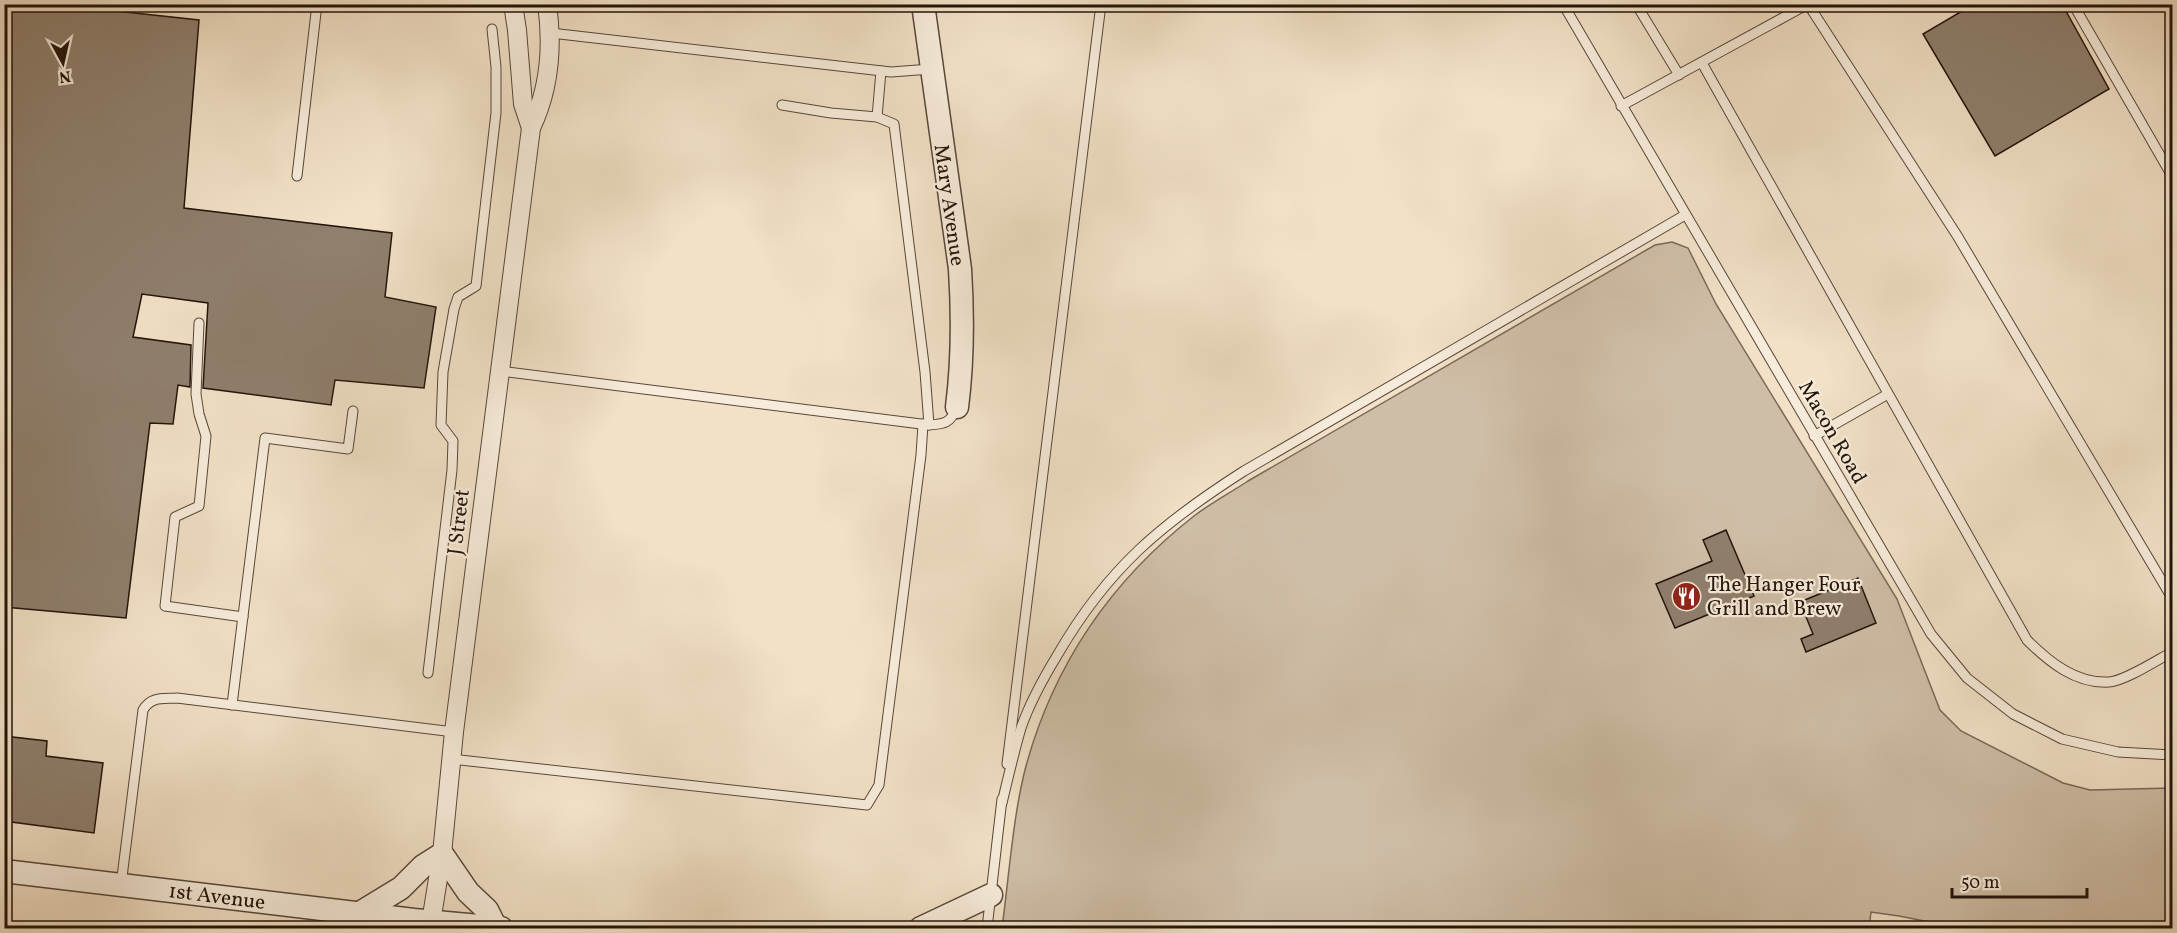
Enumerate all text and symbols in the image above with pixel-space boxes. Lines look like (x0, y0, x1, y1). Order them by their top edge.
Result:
north arrow (33, 33, 93, 93)
text: N (57, 64, 72, 88)
street label: Mary Avenue (926, 143, 971, 268)
street label: Macon Road (1790, 376, 1873, 490)
street label: J Street (441, 488, 478, 557)
place label: The Hanger Four Grill and Brew (1707, 571, 1861, 624)
restaurant icon: The Hanger Four Grill and Brew (1670, 580, 1702, 612)
scale bar (1952, 861, 2087, 899)
text: 50 m (1961, 871, 2000, 896)
street label: 1st Avenue (167, 877, 267, 918)

